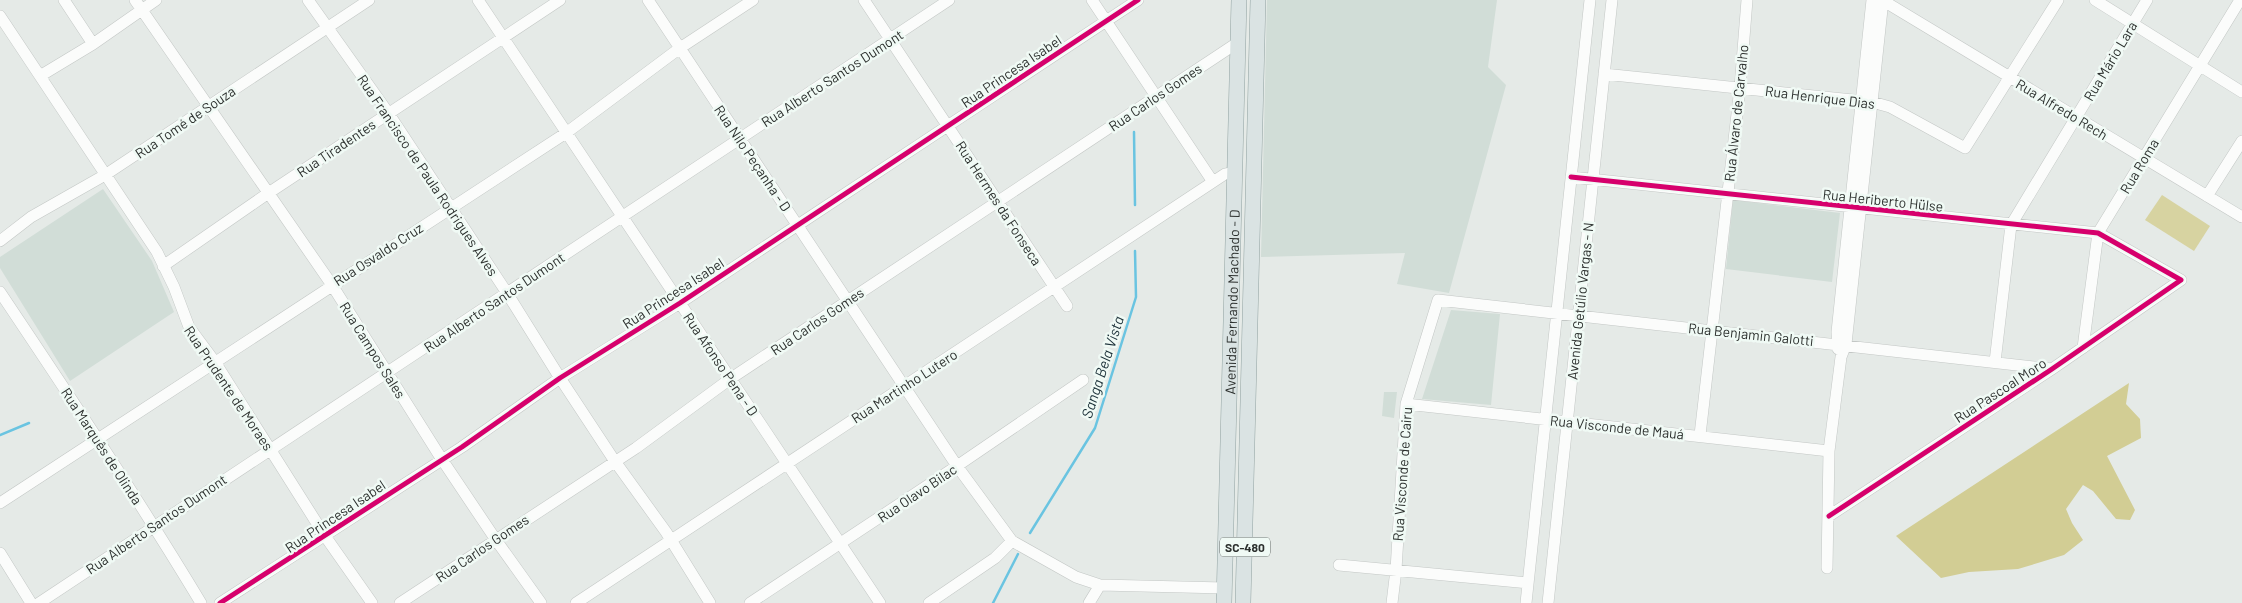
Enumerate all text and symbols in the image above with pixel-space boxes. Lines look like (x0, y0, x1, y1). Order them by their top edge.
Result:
street label: Rua Mário Lara (2080, 18, 2140, 104)
street label: Rua Alberto Santos Dumont (758, 26, 906, 130)
street label: Rua Princesa Isabel (958, 31, 1064, 111)
street label: Rua Álvaro de Carvalho (1720, 44, 1752, 182)
street label: Rua Carlos Gomes (1105, 59, 1205, 134)
street label: Rua Francisco de Paula Rodrigues Alves (354, 71, 502, 279)
street label: Rua Alfredo Rech (2013, 75, 2111, 143)
street label: Rua Tomé de Souza (132, 82, 238, 162)
street label: Rua Henrique Dias (1764, 82, 1876, 112)
street label: Rua Nilo Peçanha - D (711, 102, 795, 214)
street label: Rua Tiradentes (293, 115, 379, 181)
street label: Rua Roma (2116, 136, 2162, 196)
street label: Rua Hermes da Fonseca (952, 138, 1046, 268)
street label: Rua Heriberto Hülse (1822, 185, 1944, 215)
street label: Avenida Fernando Machado - D (1221, 209, 1242, 395)
street label: Rua Osvaldo Cruz (330, 219, 426, 289)
street label: Avenida Getúlio Vargas - N (1563, 221, 1597, 381)
street label: Rua Alberto Santos Dumont (420, 249, 568, 355)
street label: Rua Princesa Isabel (619, 254, 727, 332)
street label: Rua Carlos Gomes (767, 283, 867, 358)
street label: Rua Campos Sales (337, 299, 410, 402)
street label: Rua Afonso Pena - D (680, 309, 762, 419)
water label: Sanga Bela Vista (1077, 314, 1127, 420)
street label: Rua Benjamin Galotti (1687, 319, 1815, 349)
street label: Rua Prudente de Moraes (181, 322, 277, 454)
street label: Rua Martinho Lutero (848, 345, 960, 427)
street label: Rua Pascoal Moro (1951, 354, 2049, 426)
street label: Rua Marquês de Olinda (58, 384, 146, 508)
street label: Rua Visconde de Cairu (1389, 406, 1415, 542)
street label: Rua Visconde de Mauá (1549, 412, 1685, 442)
street label: Rua Olavo Bilac (874, 460, 960, 526)
street label: Rua Alberto Santos Dumont (82, 471, 230, 577)
street label: Rua Princesa Isabel (282, 476, 388, 556)
street label: Rua Carlos Gomes (432, 510, 532, 585)
road number: SC-480 (1220, 538, 1270, 556)

